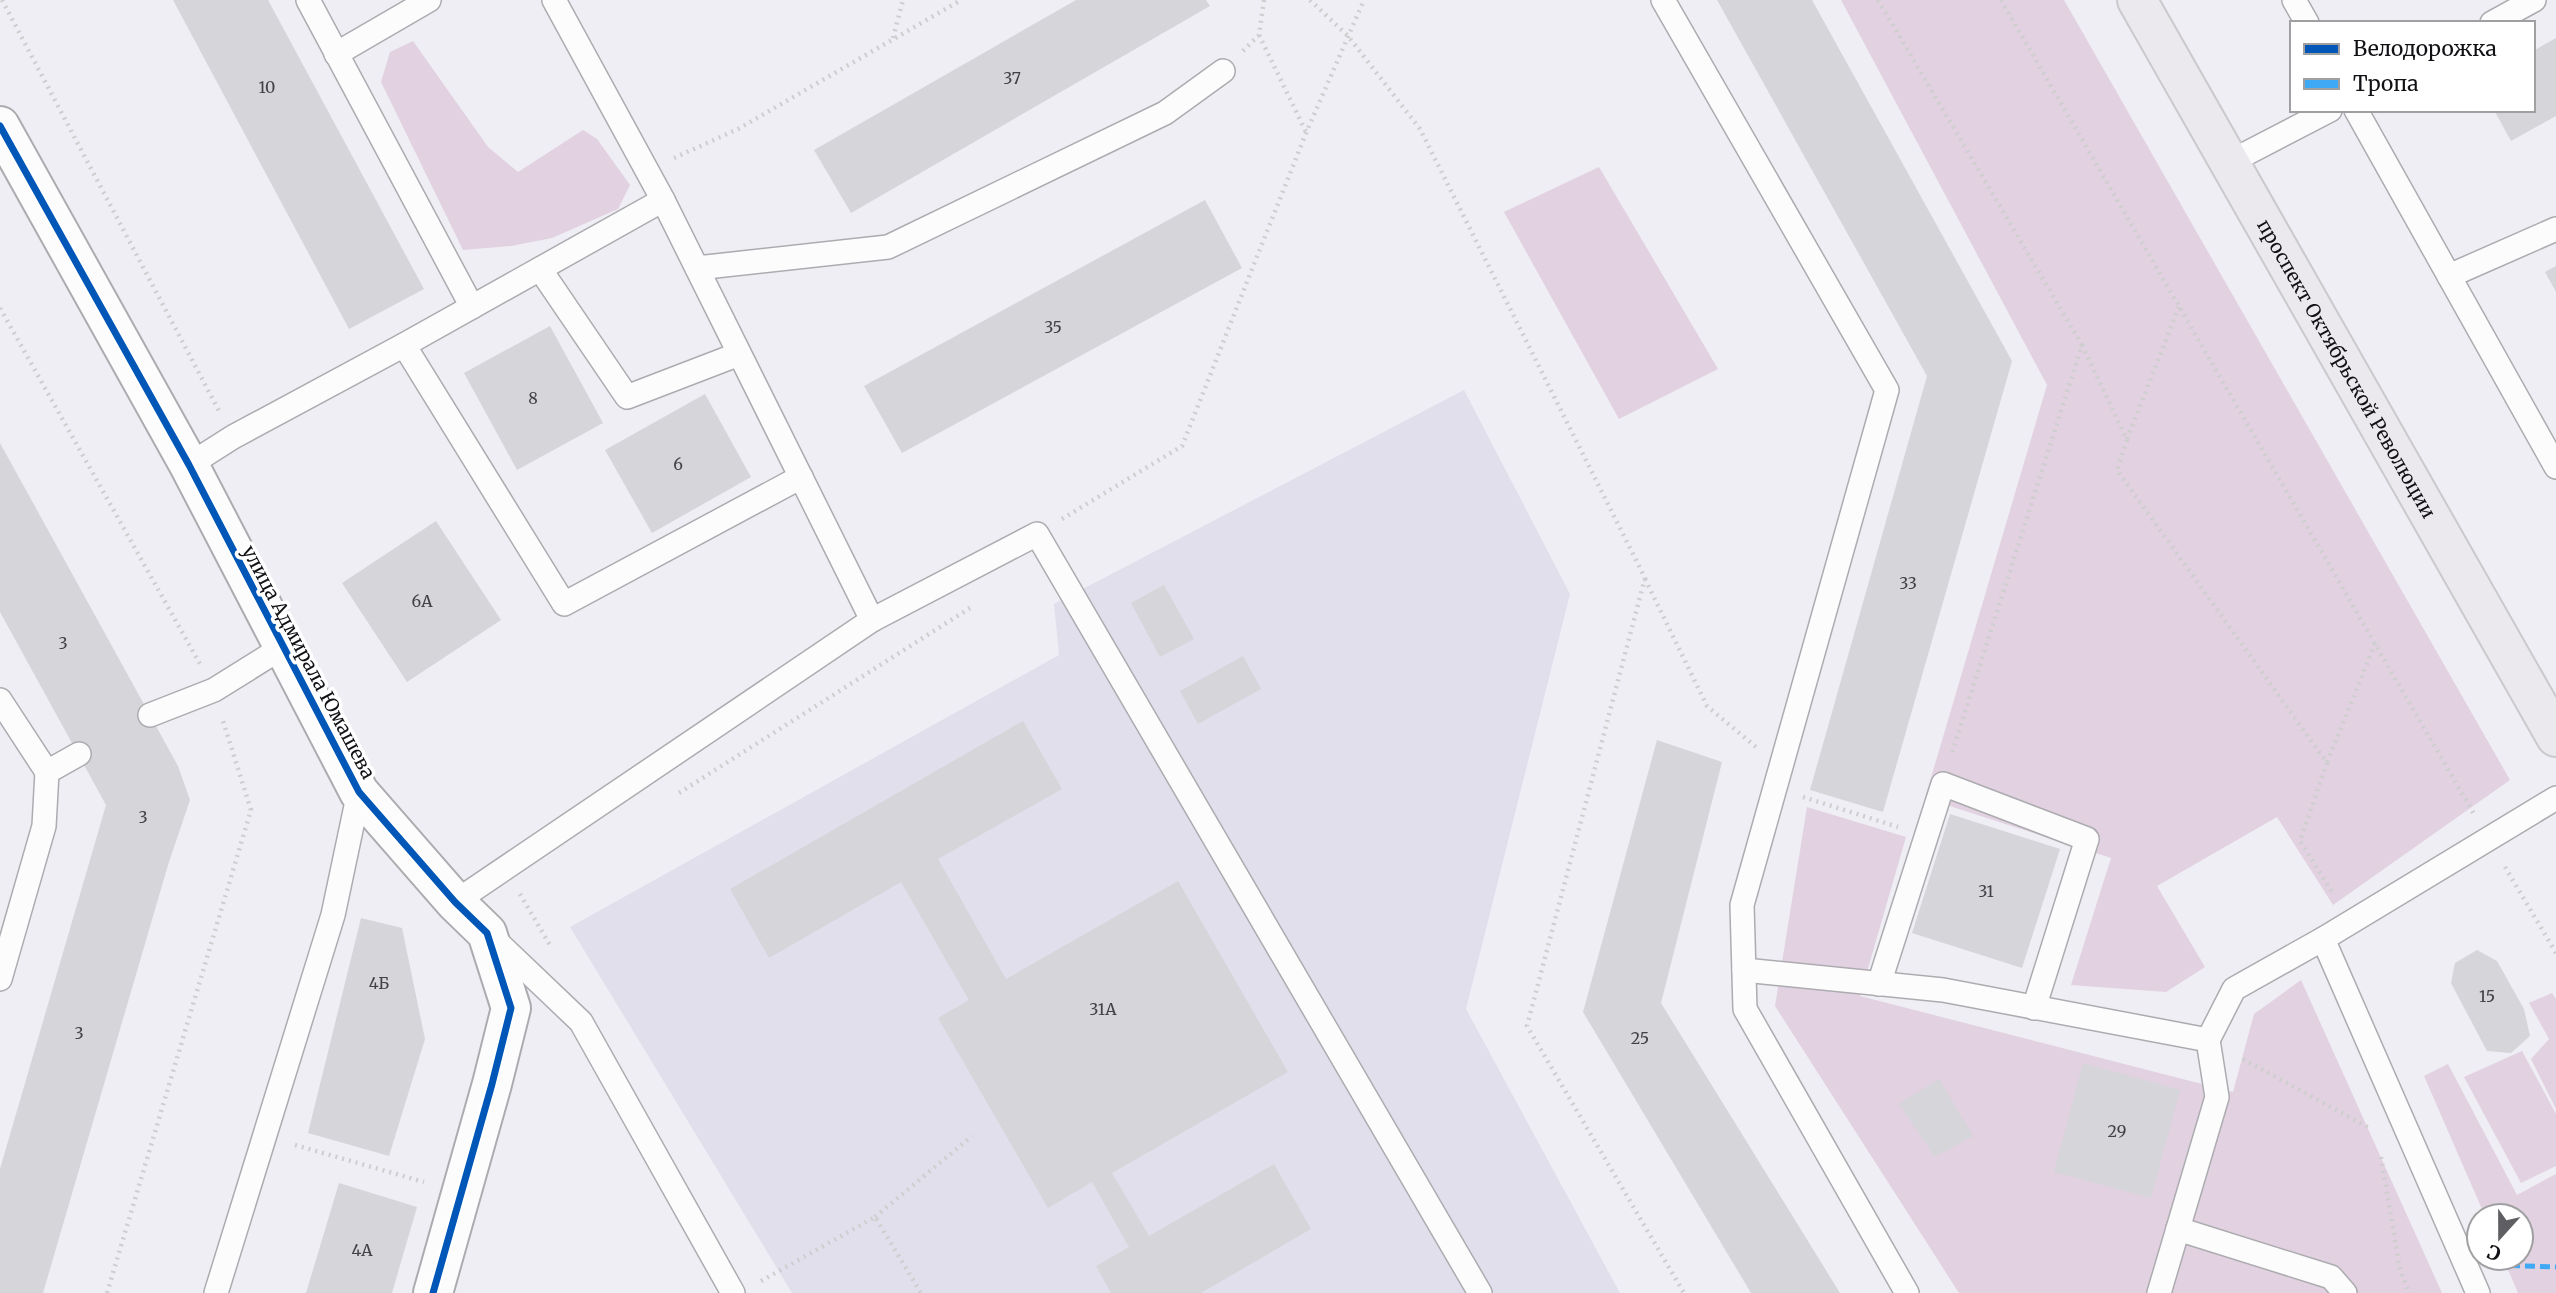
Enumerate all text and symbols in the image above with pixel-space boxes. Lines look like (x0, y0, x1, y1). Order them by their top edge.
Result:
legend (2290, 21, 2535, 112)
text: Велодорожка (2353, 35, 2497, 62)
house number: 37 (1003, 68, 1021, 88)
text: Тропа (2353, 70, 2418, 97)
house number: 10 (259, 77, 275, 97)
street label: проспект Октябрьской Революции (2252, 215, 2441, 522)
house number: 35 (1044, 317, 1062, 337)
house number: 8 (528, 388, 538, 408)
house number: 6 (673, 454, 683, 474)
street label: улица Адмирала Юмашева (237, 541, 381, 783)
house number: 33 (1899, 573, 1917, 593)
house number: 6А (412, 591, 433, 611)
house number: 3 (58, 633, 68, 653)
house number: 3 (138, 807, 148, 827)
house number: 31 (1978, 881, 1994, 901)
house number: 4Б (369, 973, 389, 993)
house number: 15 (2479, 986, 2495, 1006)
house number: 31А (1089, 999, 1117, 1019)
house number: 3 (74, 1023, 84, 1043)
house number: 25 (1631, 1028, 1649, 1048)
house number: 29 (2108, 1121, 2126, 1141)
north arrow (2465, 1202, 2535, 1272)
text: С (2484, 1239, 2504, 1266)
house number: 4А (352, 1240, 373, 1260)

